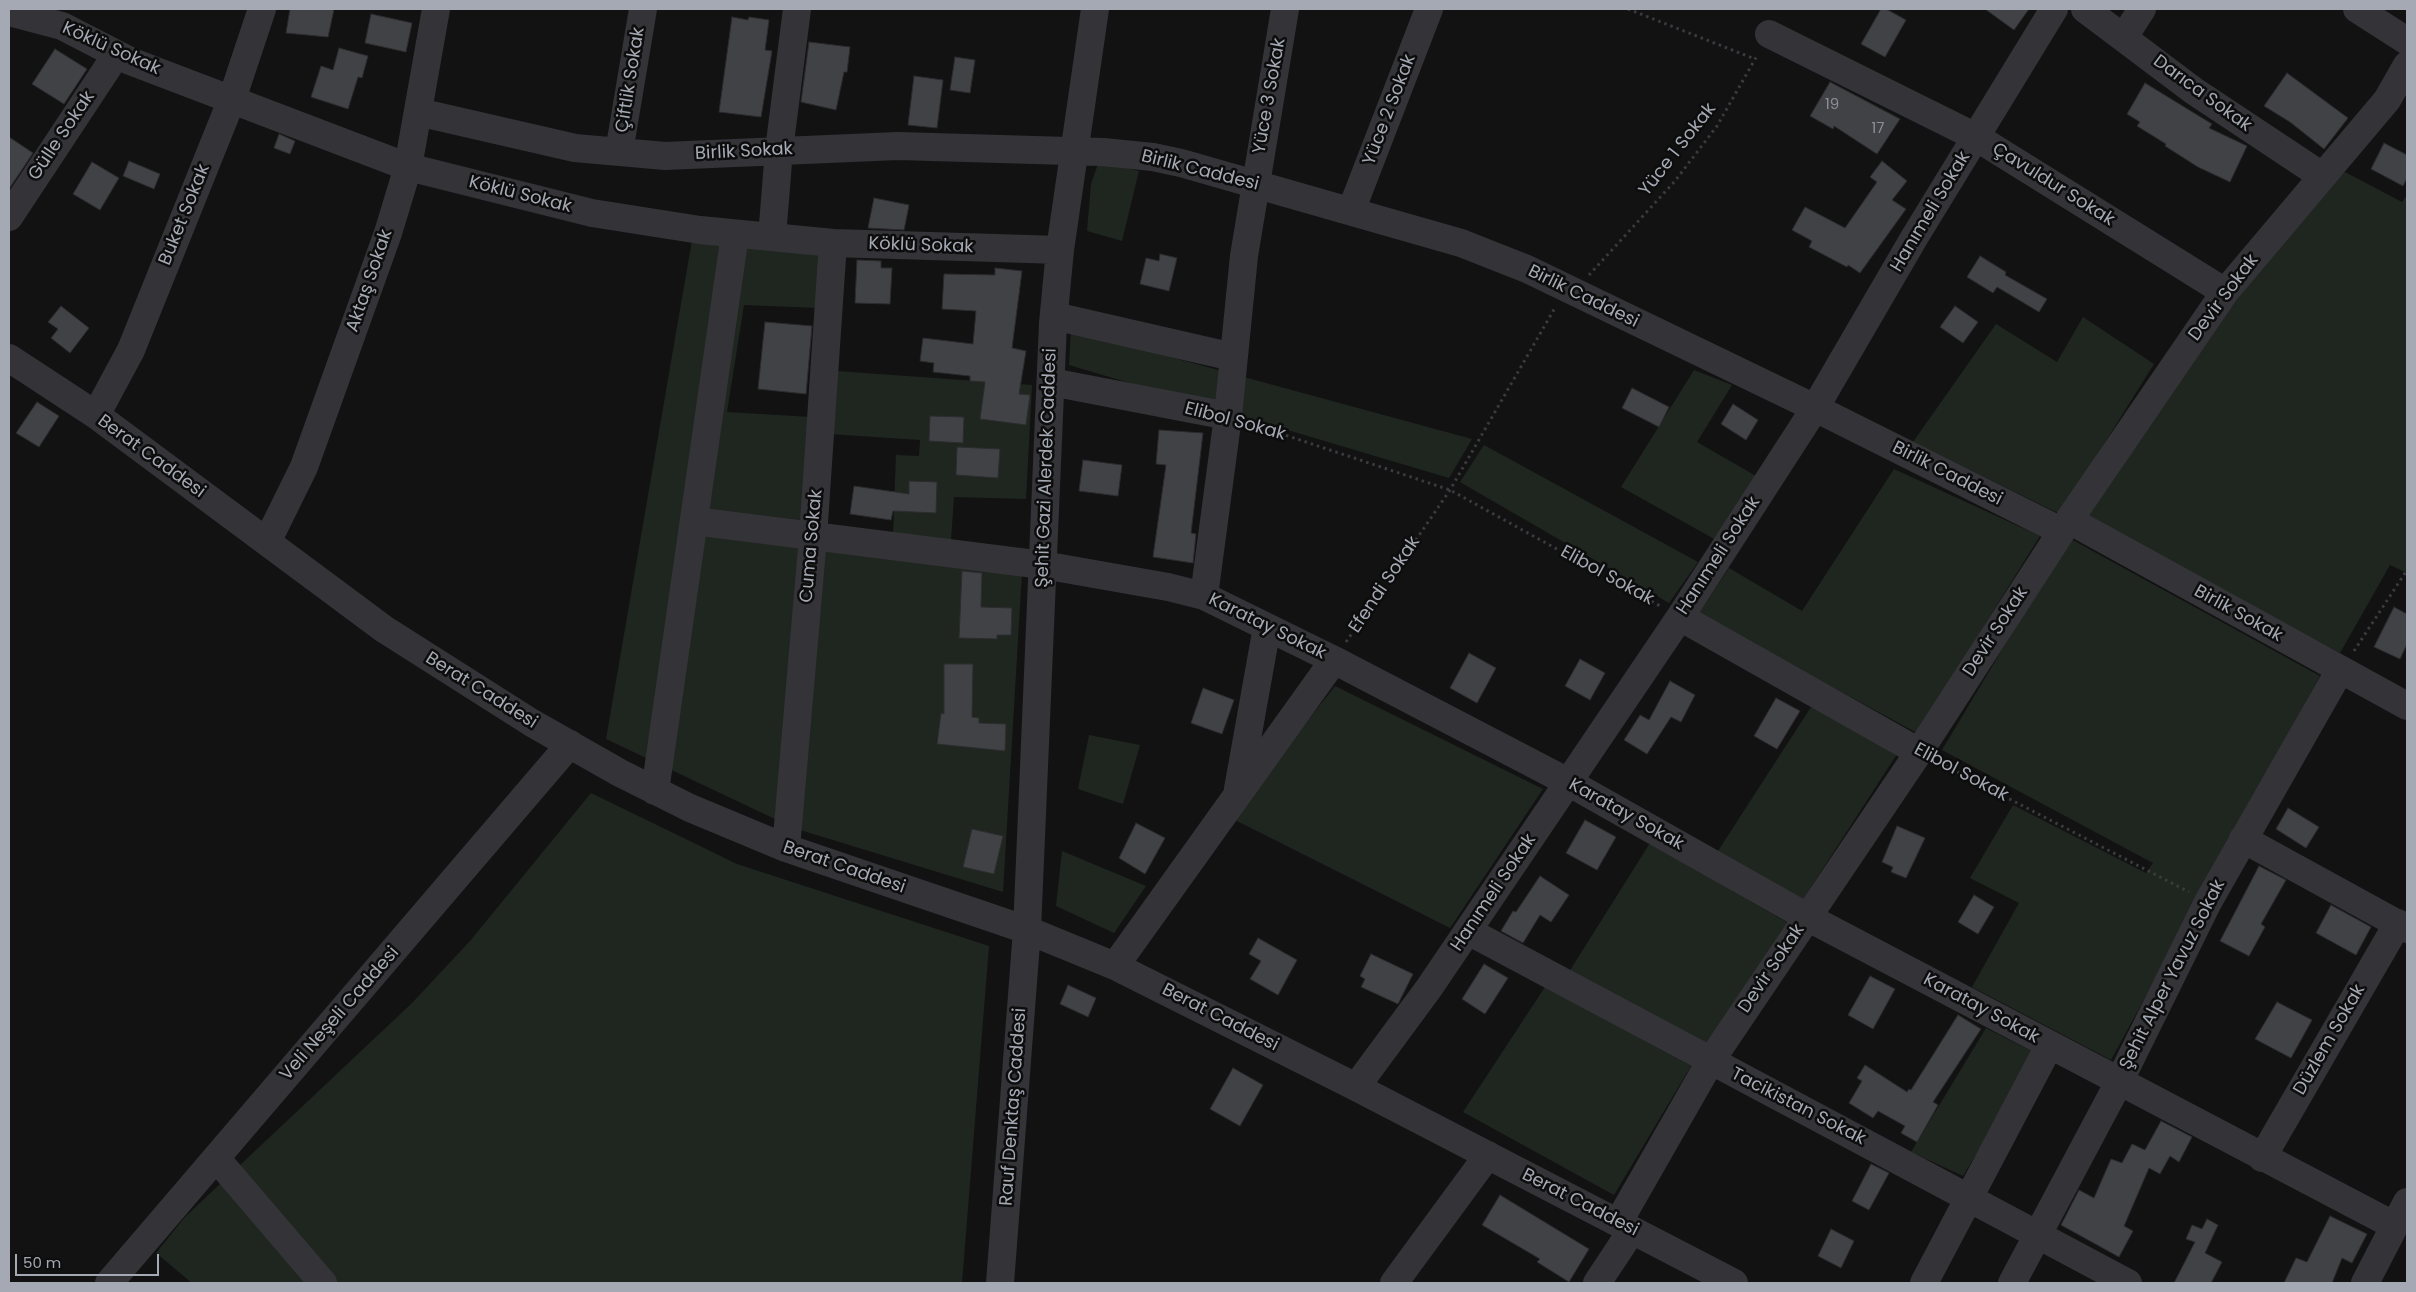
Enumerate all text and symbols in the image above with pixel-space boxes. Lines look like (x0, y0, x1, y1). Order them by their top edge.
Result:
street label: Köklü Sokak (59, 18, 163, 80)
street label: Çiftlik Sokak (612, 26, 650, 134)
street label: Yüce 3 Sokak (1249, 36, 1291, 156)
street label: Darıca Sokak (2148, 51, 2256, 137)
street label: Yüce 2 Sokak (1359, 52, 1421, 168)
street label: Gülle Sokak (24, 87, 100, 185)
house number: 19 (1825, 96, 1839, 114)
street label: Yüce 1 Sokak (1635, 99, 1721, 201)
house number: 17 (1872, 120, 1884, 138)
street label: Birlik Sokak (695, 139, 793, 165)
street label: Çavuldur Sokak (1988, 139, 2118, 231)
street label: Birlik Caddesi (1139, 146, 1261, 196)
street label: Hanımeli Sokak (1887, 148, 1975, 276)
street label: Buket Sokak (155, 161, 215, 269)
street label: Köklü Sokak (466, 172, 574, 218)
street label: Aktaş Sokak (342, 227, 398, 335)
street label: Köklü Sokak (868, 233, 974, 259)
street label: Devir Sokak (2184, 250, 2264, 346)
street label: Birlik Caddesi (1524, 261, 1642, 333)
street label: Şehit Gazi Alerdek Caddesi (1032, 348, 1062, 588)
street label: Elibol Sokak (1182, 398, 1288, 446)
street label: Berat Caddesi (93, 411, 209, 503)
street label: Birlik Caddesi (1888, 437, 2006, 511)
street label: Cuma Sokak (796, 488, 828, 604)
street label: Hanımeli Sokak (1673, 493, 1765, 619)
street label: Efendi Sokak (1345, 533, 1425, 637)
street label: Elibol Sokak (1556, 541, 1658, 611)
street label: Birlik Sokak (2190, 581, 2286, 647)
street label: Devir Sokak (1959, 583, 2033, 681)
street label: Karatay Sokak (1205, 589, 1329, 665)
street label: Berat Caddesi (421, 648, 541, 734)
street label: Elibol Sokak (1910, 739, 2012, 807)
street label: Karatay Sokak (1565, 774, 1687, 856)
street label: Hanımeli Sokak (1447, 830, 1541, 956)
street label: Berat Caddesi (780, 837, 908, 899)
street label: Şehit Alper Yavuz Sokak (2116, 876, 2230, 1074)
street label: Devir Sokak (1734, 920, 1810, 1018)
street label: Veli Neşeli Caddesi (276, 943, 404, 1085)
street label: Karatay Sokak (1919, 969, 2043, 1049)
street label: Berat Caddesi (1158, 979, 1282, 1057)
street label: Düzlem Sokak (2290, 981, 2370, 1099)
street label: Rauf Denktaş Caddesi (996, 1007, 1032, 1207)
street label: Tacikistan Sokak (1727, 1064, 1869, 1150)
street label: Berat Caddesi (1518, 1164, 1642, 1242)
scale bar (18, 1244, 161, 1276)
text: 50 m (23, 1252, 61, 1273)

